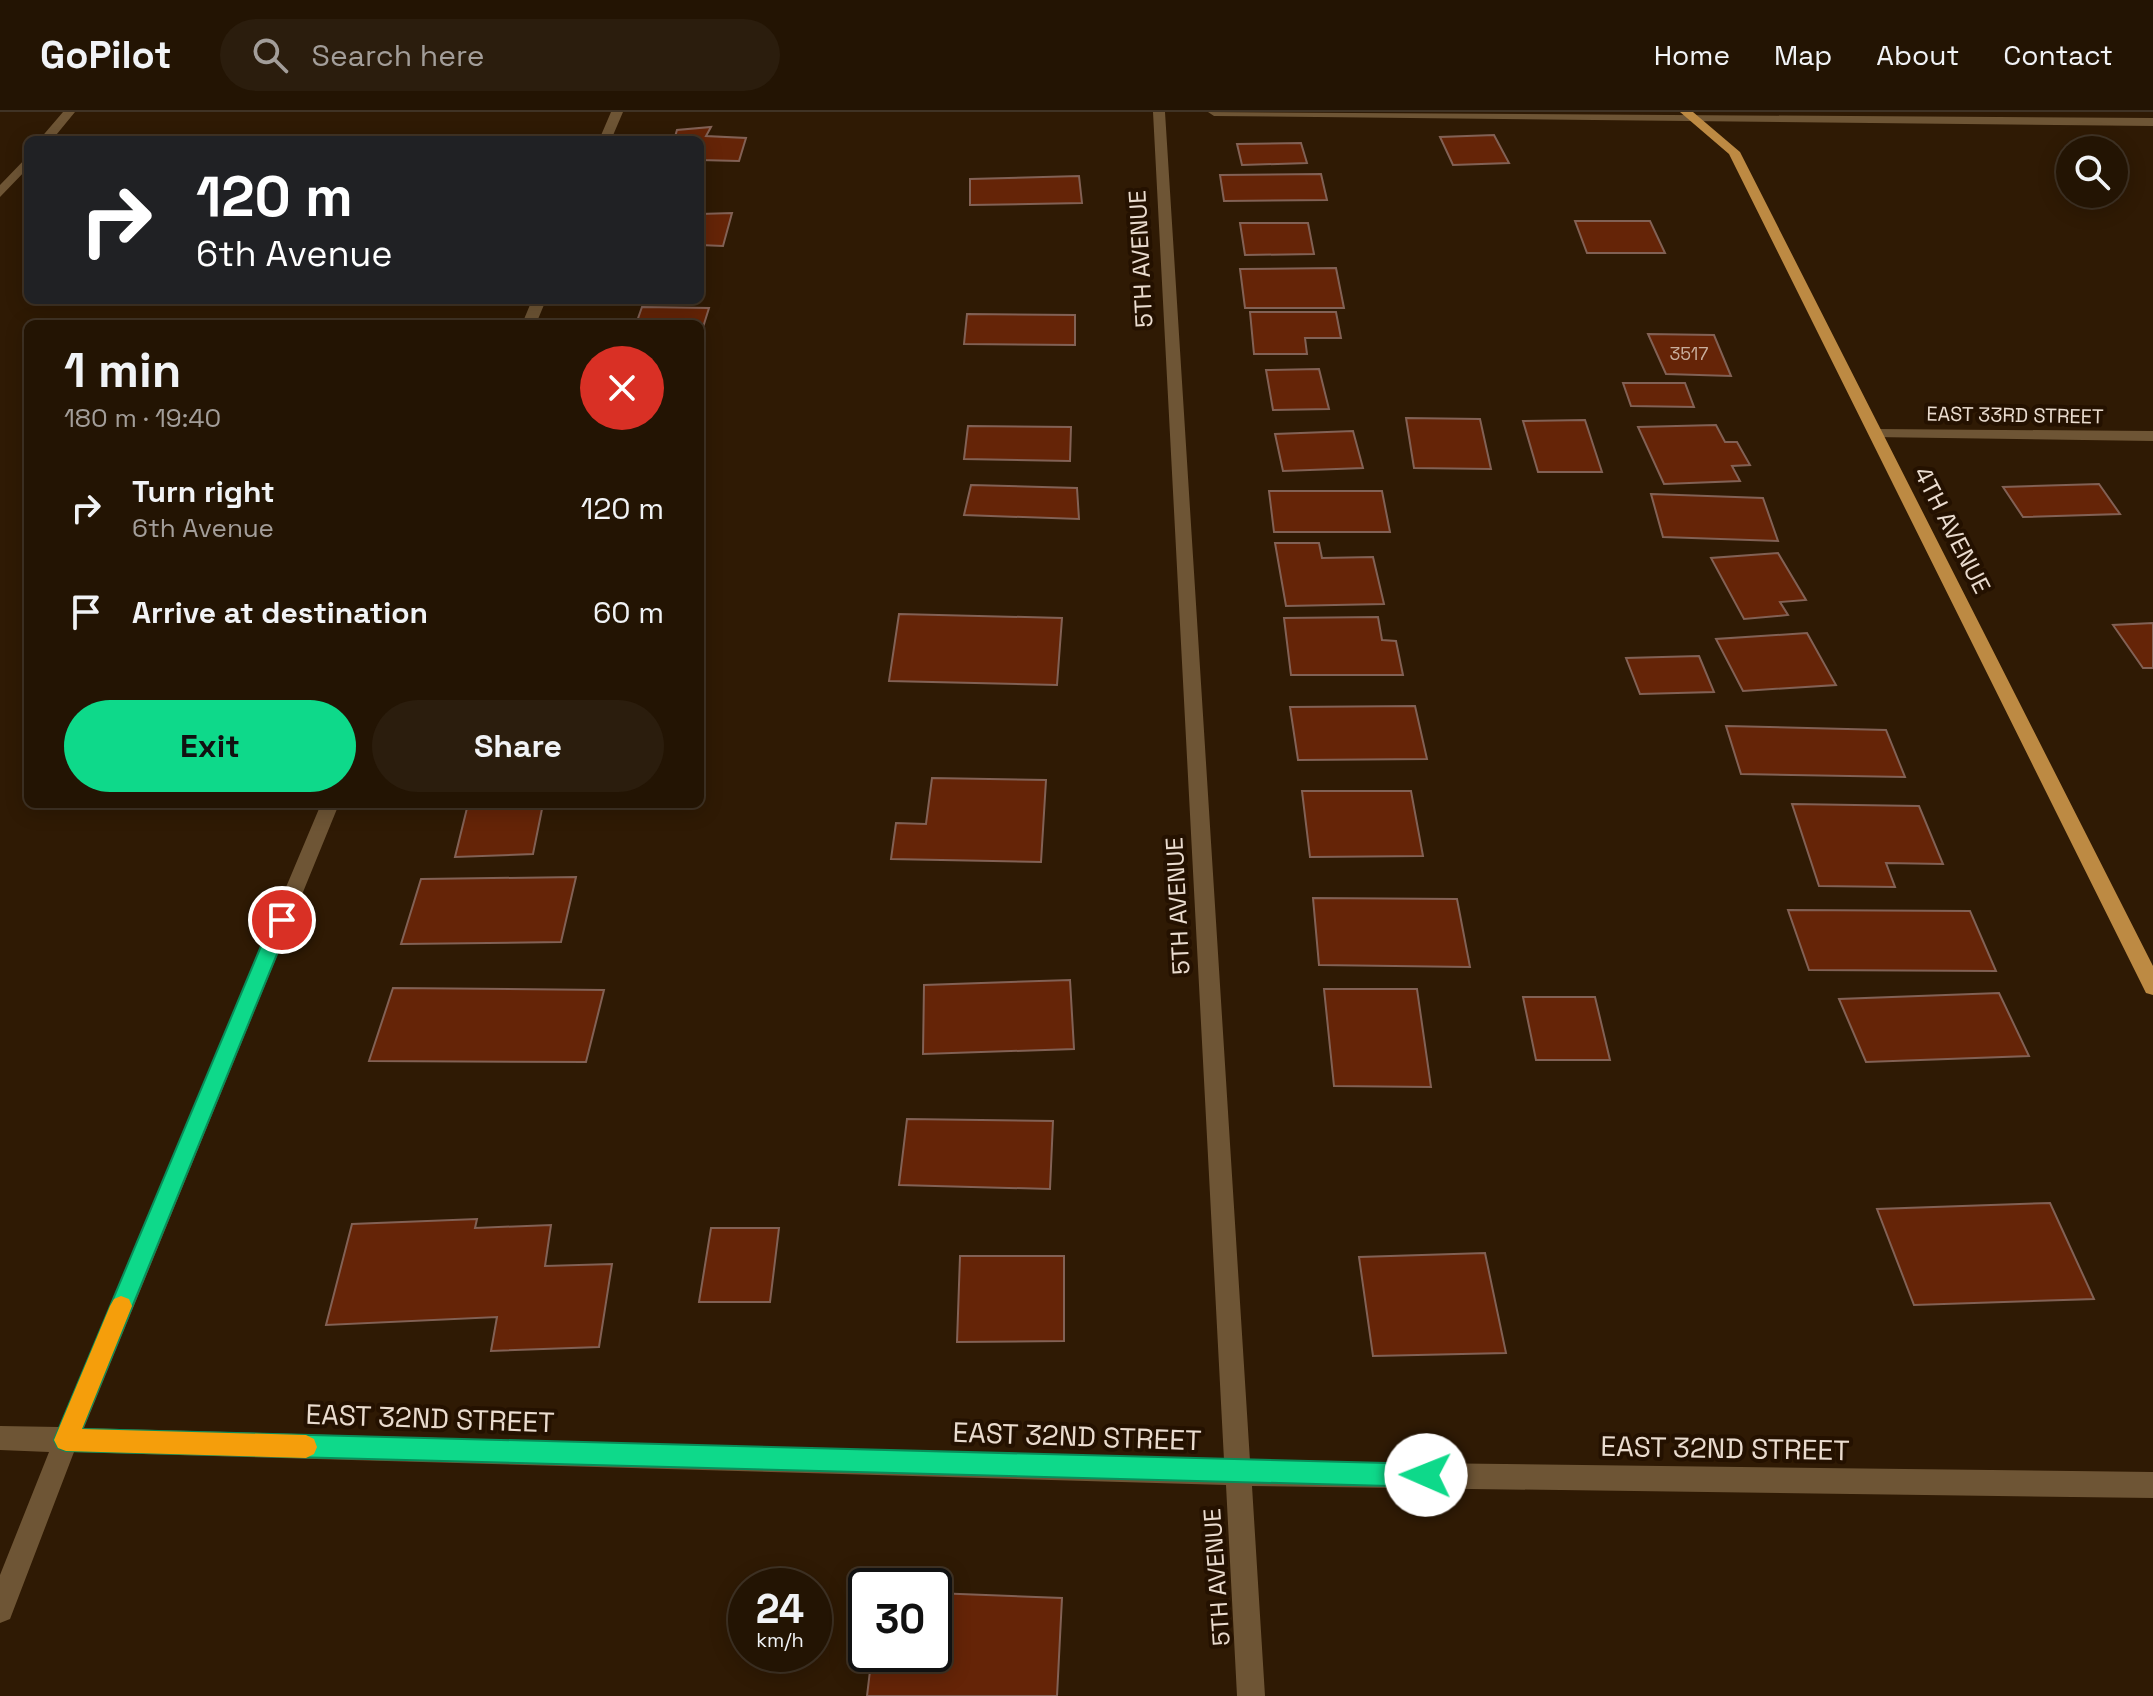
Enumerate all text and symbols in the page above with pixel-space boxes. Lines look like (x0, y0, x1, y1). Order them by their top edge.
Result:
search box (220, 19, 780, 91)
text: GoPilot (40, 31, 172, 79)
icon: search (248, 33, 292, 77)
text: Search here (312, 36, 484, 75)
text: Home (1654, 37, 1730, 73)
text: Map (1774, 37, 1832, 73)
text: About (1876, 37, 1959, 73)
text: Contact (2003, 37, 2113, 73)
map controls (2056, 136, 2128, 208)
button: search (2056, 136, 2128, 208)
text: 120 m (196, 161, 353, 232)
icon: right (64, 168, 168, 272)
street label: 5TH AVENUE (1121, 189, 1160, 329)
text: 6th Avenue (196, 231, 393, 277)
text: 1 min (64, 340, 181, 401)
house number: 3517 (1669, 342, 1709, 365)
button: close (580, 346, 664, 430)
street label: EAST 33RD STREET (1926, 400, 2104, 430)
text: 180 m · 19:40 (64, 401, 221, 435)
street label: 4TH AVENUE (1907, 461, 1998, 598)
text: Turn right (132, 472, 275, 511)
icon: right (64, 486, 108, 530)
text: 120 m (581, 489, 664, 528)
text: 6th Avenue (132, 511, 274, 545)
icon: arrive (64, 590, 108, 634)
text: Arrive at destination (132, 593, 428, 632)
text: 60 m (593, 593, 664, 632)
button: Exit (64, 700, 356, 792)
button: Share (372, 700, 664, 792)
street label: 5TH AVENUE (1158, 836, 1197, 976)
pin (248, 886, 316, 954)
icon: arrive (260, 898, 304, 942)
street label: EAST 32ND STREET (305, 1396, 555, 1440)
street label: EAST 32ND STREET (952, 1414, 1202, 1458)
street label: EAST 32ND STREET (1600, 1428, 1850, 1468)
position arrow (1384, 1433, 1468, 1517)
street label: 5TH AVENUE (1196, 1507, 1237, 1647)
speed limit sign: 30 (848, 1568, 952, 1672)
text: 24 (756, 1584, 804, 1635)
text: km/h (756, 1627, 804, 1653)

